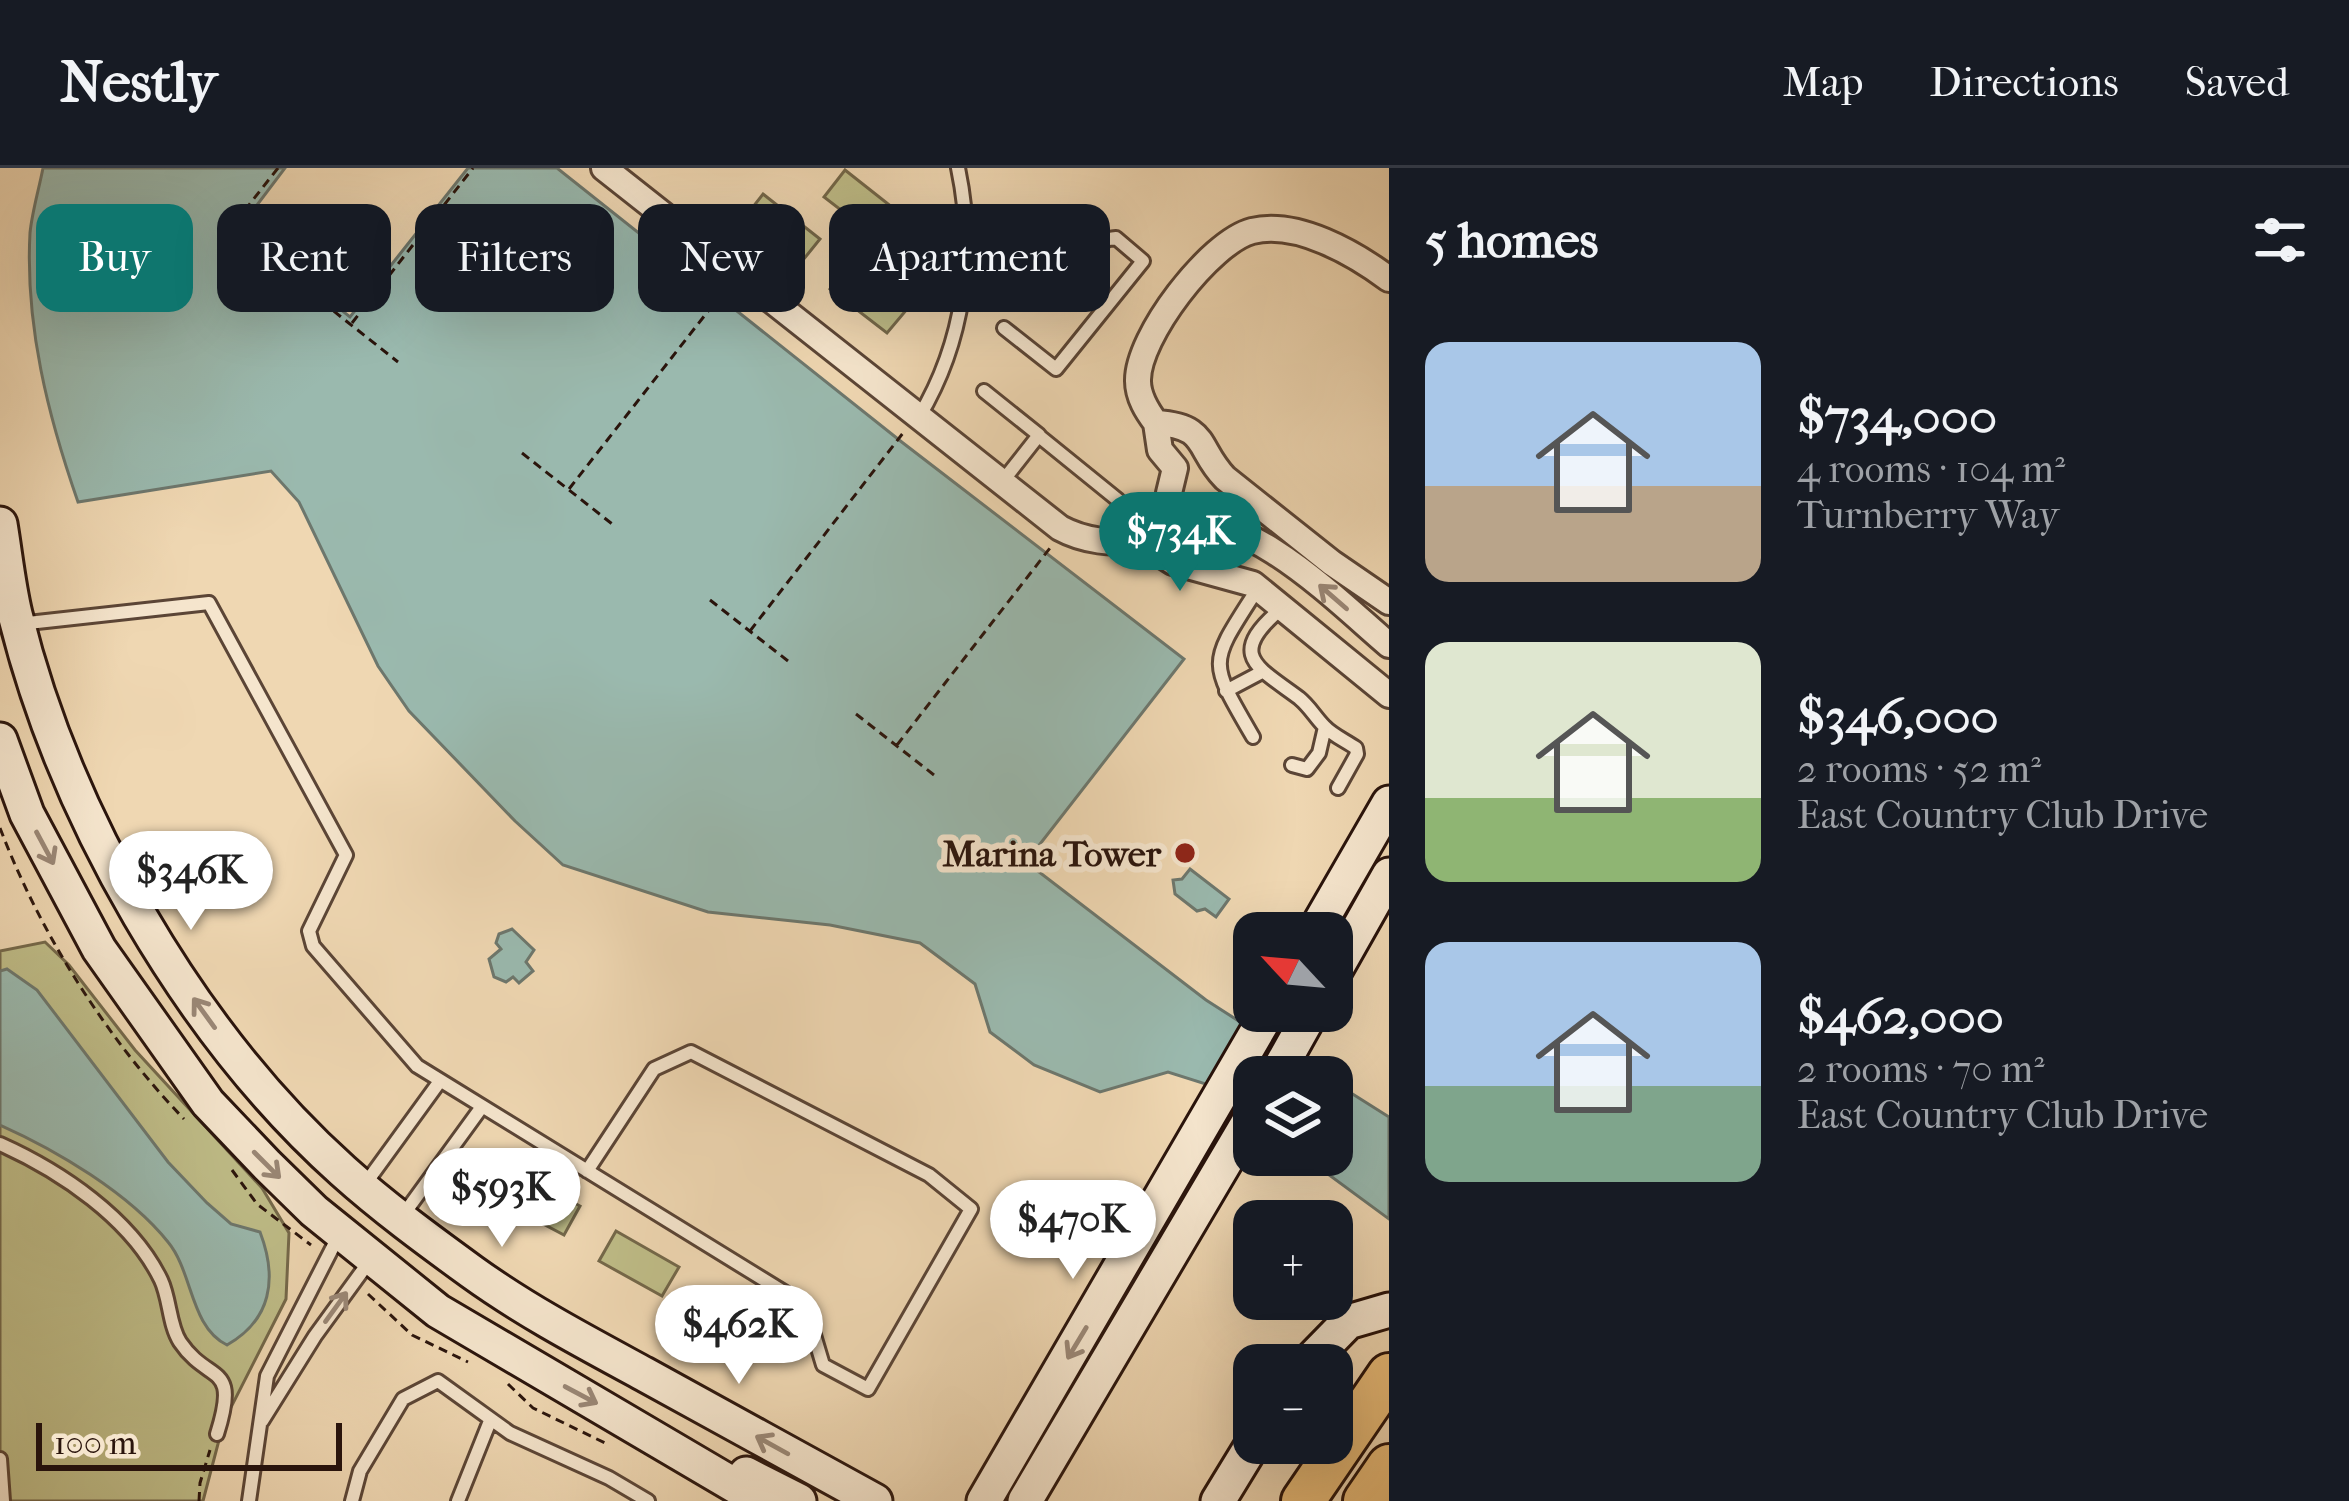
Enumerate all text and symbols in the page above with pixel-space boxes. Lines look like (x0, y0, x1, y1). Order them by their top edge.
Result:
text: Nestly (60, 49, 217, 116)
text: Map (1783, 58, 1863, 107)
text: Directions (1929, 58, 2119, 107)
text: Saved (2185, 58, 2289, 107)
chip: Buy (36, 204, 193, 312)
chip: Rent (217, 204, 391, 312)
chip: Filters (415, 204, 614, 312)
chip: New (638, 204, 805, 312)
chip: Apartment (829, 204, 1110, 312)
icon: filters (2247, 207, 2313, 273)
text: 5 homes (1425, 210, 1598, 270)
text: $734,000 (1797, 386, 1997, 446)
icon: home (1521, 390, 1665, 534)
text: 4 rooms · 104 m² (1797, 446, 2065, 492)
pin: $734K (1096, 492, 1264, 594)
text: Turnberry Way (1797, 492, 2059, 538)
text: $734K (1126, 508, 1234, 554)
one-way arrow (1318, 583, 1349, 611)
text: $346,000 (1797, 686, 1999, 746)
icon: home (1521, 690, 1665, 834)
text: 2 rooms · 52 m² (1797, 746, 2041, 792)
text: East Country Club Drive (1797, 792, 2208, 838)
one-way arrow (34, 829, 57, 864)
pin: $346K (107, 831, 275, 933)
place label: Marina Tower (943, 833, 1162, 875)
marker: Marina Tower (1172, 840, 1198, 866)
text: $346K (136, 847, 246, 893)
north arrow (1233, 912, 1353, 1032)
map controls (1233, 912, 1353, 1464)
text: $462,000 (1797, 986, 2004, 1046)
icon: home (1521, 990, 1665, 1134)
one-way arrow (191, 997, 217, 1030)
text: 2 rooms · 70 m² (1797, 1046, 2045, 1092)
button: layers (1233, 1056, 1353, 1176)
text: East Country Club Drive (1797, 1092, 2208, 1138)
pin: $593K (418, 1148, 586, 1250)
one-way arrow (253, 1150, 281, 1179)
text: $593K (450, 1164, 554, 1210)
pin: $470K (989, 1180, 1157, 1282)
text: $470K (1017, 1196, 1129, 1242)
button: + (1233, 1200, 1353, 1320)
pin: $462K (655, 1285, 823, 1387)
one-way arrow (323, 1291, 349, 1324)
text: $462K (682, 1301, 796, 1347)
one-way arrow (1064, 1325, 1088, 1360)
button: − (1233, 1344, 1353, 1464)
one-way arrow (562, 1384, 597, 1407)
scale bar (36, 1417, 342, 1470)
text: 100 m (54, 1424, 137, 1463)
one-way arrow (756, 1432, 791, 1456)

